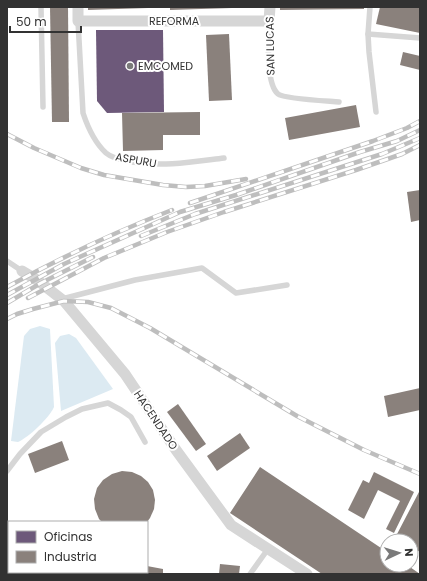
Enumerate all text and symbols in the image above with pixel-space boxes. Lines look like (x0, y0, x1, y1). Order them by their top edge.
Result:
scale bar (10, 8, 81, 34)
text: 50 m (16, 13, 47, 30)
street label: REFORMA (149, 13, 200, 29)
street label: SAN LUCAS (261, 16, 279, 76)
place label: EMCOMED (138, 58, 193, 74)
marker: EMCOMED (125, 61, 135, 71)
street label: ASPURU (114, 148, 158, 172)
street label: HACENDADO (130, 387, 182, 453)
legend (8, 521, 148, 573)
text: Oficinas (44, 528, 93, 545)
north arrow (379, 533, 419, 573)
text: Industria (44, 548, 97, 565)
text: N (401, 548, 417, 557)

